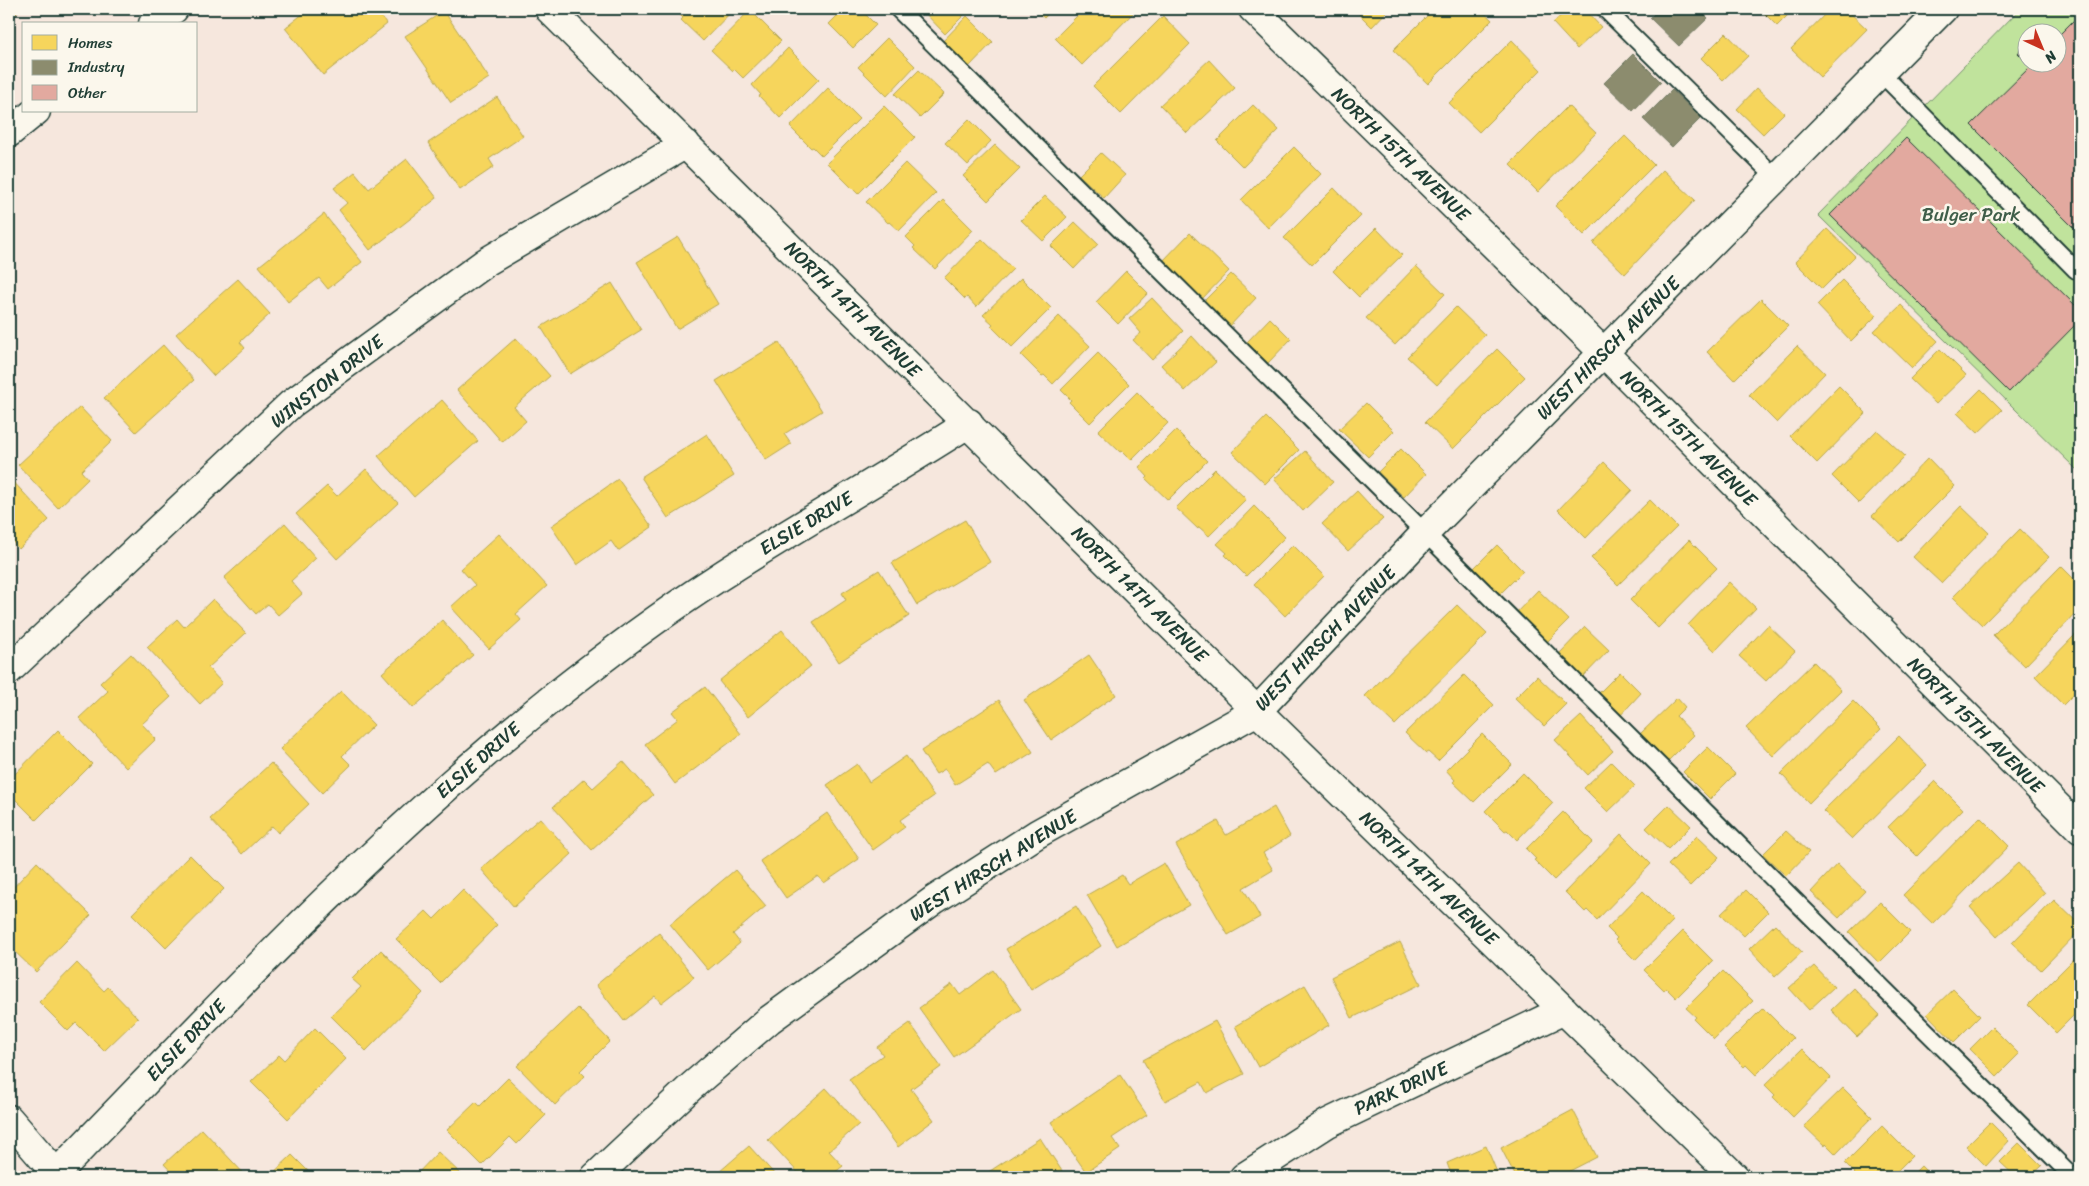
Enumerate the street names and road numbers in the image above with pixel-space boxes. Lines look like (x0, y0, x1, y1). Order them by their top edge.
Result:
street label: NORTH 15TH AVENUE (1324, 78, 1479, 231)
street label: NORTH 14TH AVENUE (776, 232, 931, 387)
street label: WEST HIRSCH AVENUE (1528, 267, 1689, 428)
street label: WINSTON DRIVE (263, 325, 392, 436)
street label: NORTH 15TH AVENUE (1613, 362, 1767, 516)
street label: ELSIE DRIVE (753, 481, 861, 564)
street label: NORTH 14TH AVENUE (1063, 517, 1218, 672)
street label: WEST HIRSCH AVENUE (1246, 556, 1405, 719)
street label: NORTH 15TH AVENUE (1900, 649, 2054, 803)
street label: ELSIE DRIVE (428, 712, 529, 807)
street label: WEST HIRSCH AVENUE (902, 799, 1085, 930)
street label: NORTH 14TH AVENUE (1352, 802, 1508, 955)
street label: ELSIE DRIVE (138, 990, 235, 1089)
street label: PARK DRIVE (1348, 1051, 1455, 1124)

